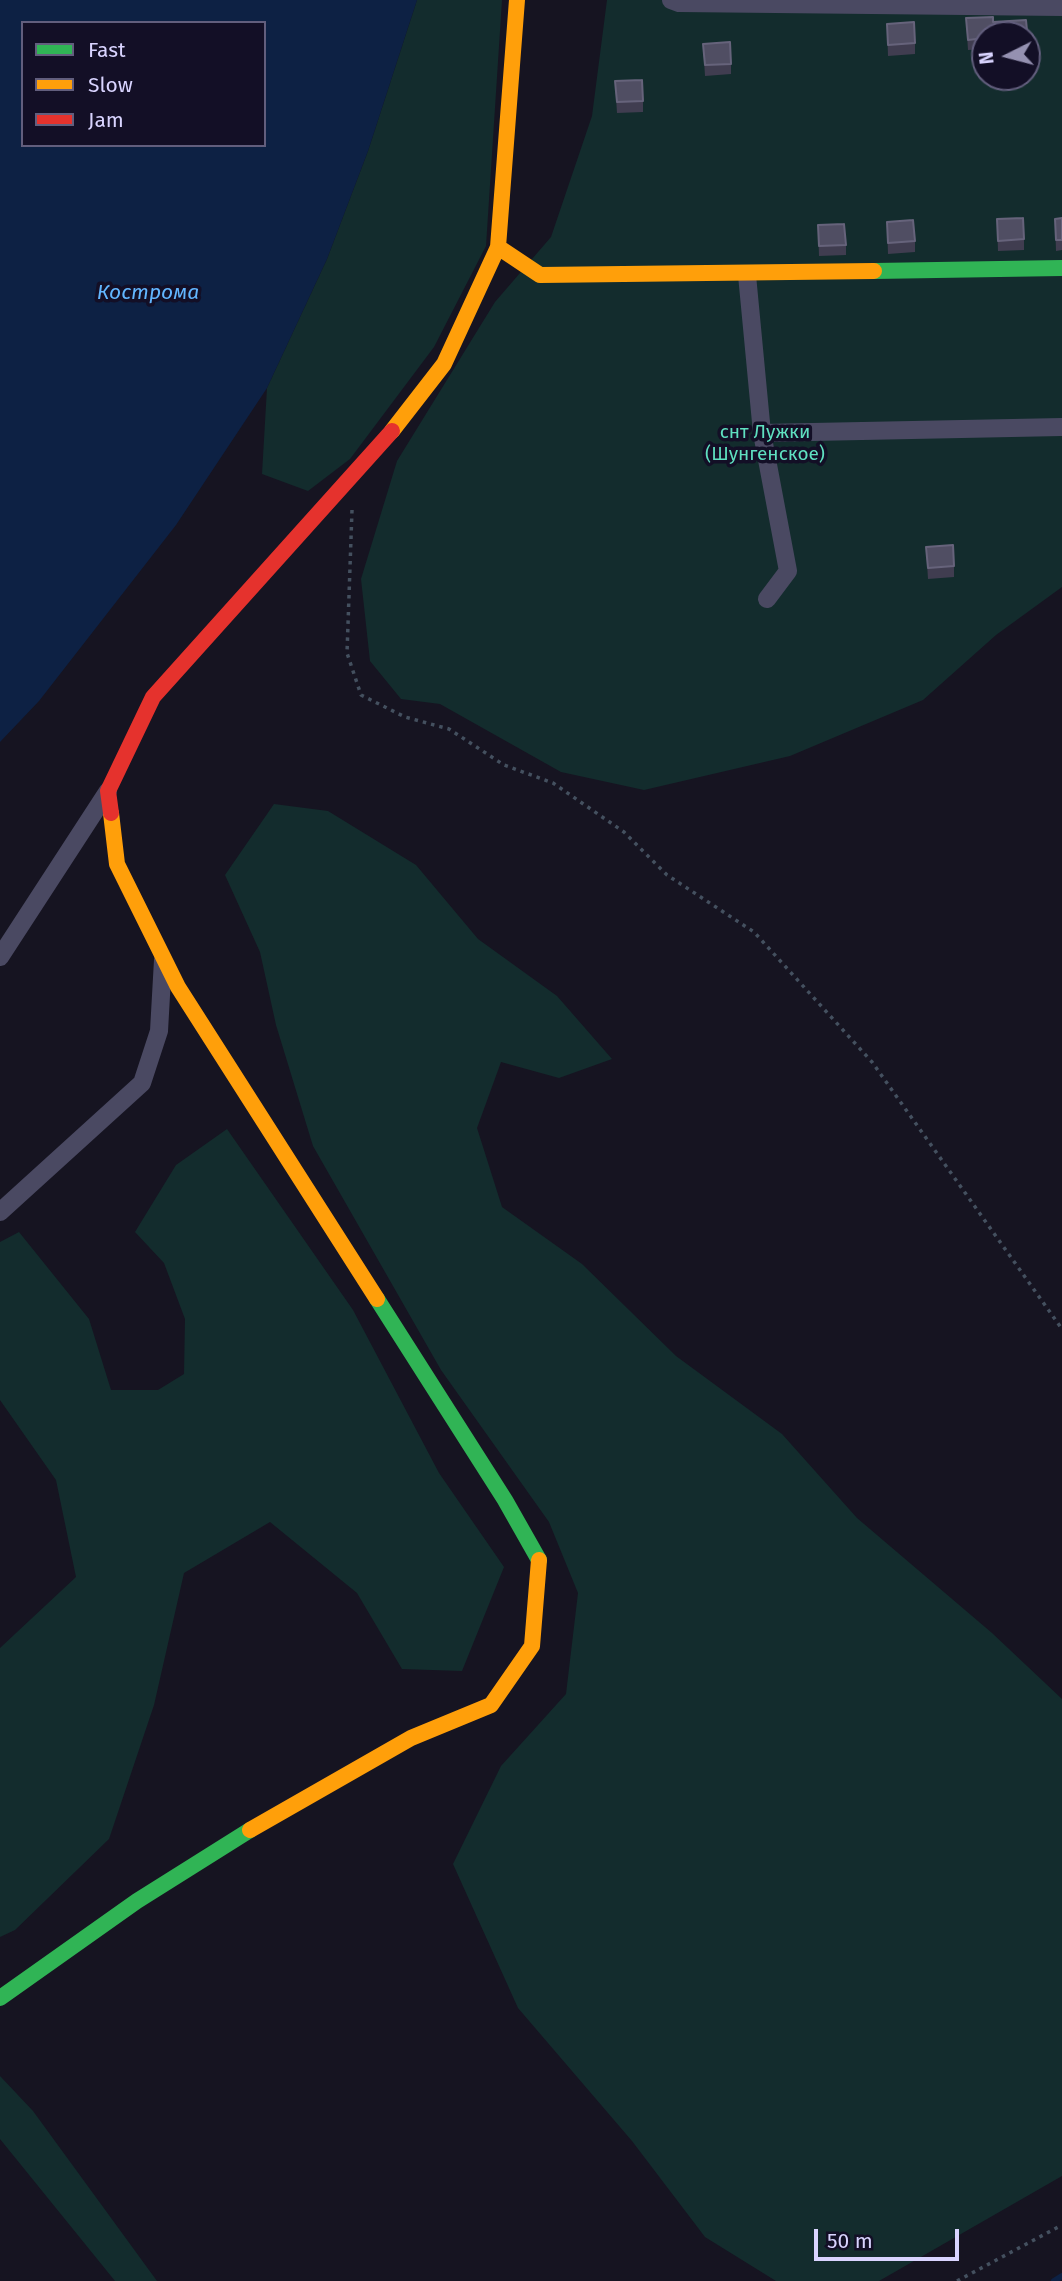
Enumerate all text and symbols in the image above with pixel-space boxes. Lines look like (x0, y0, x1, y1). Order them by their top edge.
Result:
legend (21, 21, 266, 147)
north arrow (971, 21, 1041, 91)
text: Fast (88, 37, 126, 63)
text: N (975, 51, 999, 66)
text: Slow (88, 72, 133, 98)
text: Jam (88, 107, 124, 133)
water label: Кострома (97, 280, 199, 306)
park label: снт Лужки (Шунгенское) (705, 422, 825, 466)
scale bar (817, 2214, 962, 2258)
text: 50 m (827, 2228, 873, 2254)

